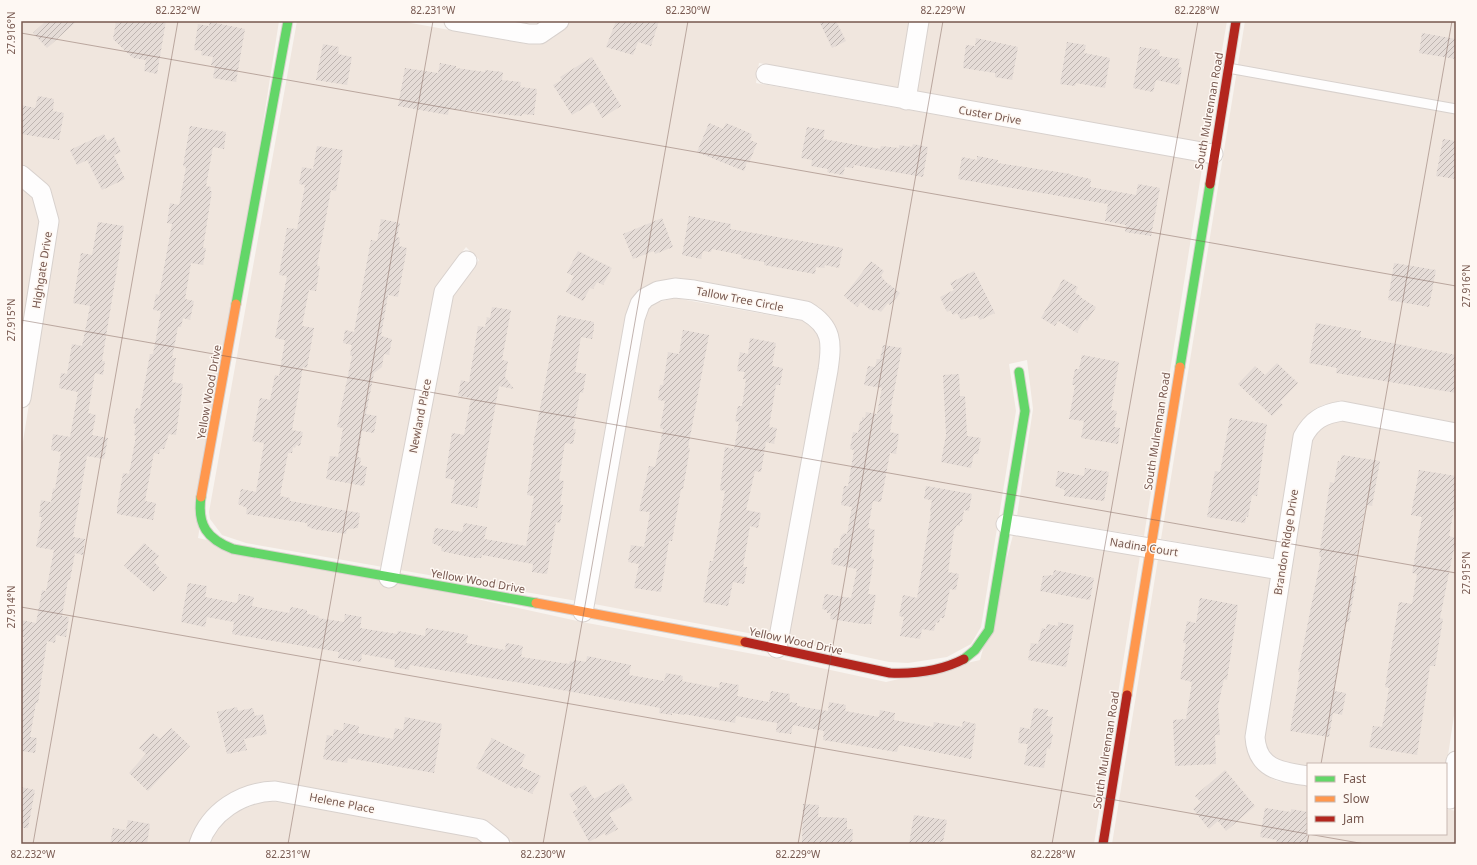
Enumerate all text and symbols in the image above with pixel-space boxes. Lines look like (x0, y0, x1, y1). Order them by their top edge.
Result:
text: 82.232°W (156, 3, 201, 17)
text: 82.231°W (411, 3, 456, 17)
text: 82.230°W (666, 3, 711, 17)
text: 82.229°W (921, 3, 966, 17)
text: 82.228°W (1175, 3, 1220, 17)
text: 27.916°N (4, 11, 18, 55)
street label: South Mulrennan Road (1191, 51, 1226, 171)
street label: Custer Drive (957, 102, 1023, 127)
street label: Highgate Drive (28, 230, 55, 309)
text: 27.916°N (1459, 264, 1473, 308)
street label: Tallow Tree Circle (695, 283, 785, 314)
text: 27.915°N (4, 298, 18, 342)
street label: Yellow Wood Drive (193, 344, 224, 440)
street label: South Mulrennan Road (1140, 371, 1173, 491)
street label: Newland Place (405, 377, 434, 454)
street label: Brandon Ridge Drive (1270, 488, 1301, 596)
street label: Nadina Court (1109, 534, 1179, 559)
text: 27.915°N (1459, 551, 1473, 595)
street label: Yellow Wood Drive (430, 565, 526, 596)
text: 27.914°N (4, 585, 18, 629)
street label: Yellow Wood Drive (748, 623, 844, 658)
street label: South Mulrennan Road (1089, 690, 1122, 810)
legend (1307, 763, 1447, 835)
text: Fast (1343, 770, 1367, 787)
street label: Helene Place (308, 789, 376, 816)
text: Slow (1343, 790, 1370, 807)
text: Jam (1342, 810, 1364, 827)
text: 82.232°W (11, 847, 56, 861)
text: 82.231°W (266, 847, 311, 861)
text: 82.230°W (521, 847, 566, 861)
text: 82.229°W (776, 847, 821, 861)
text: 82.228°W (1031, 847, 1076, 861)

